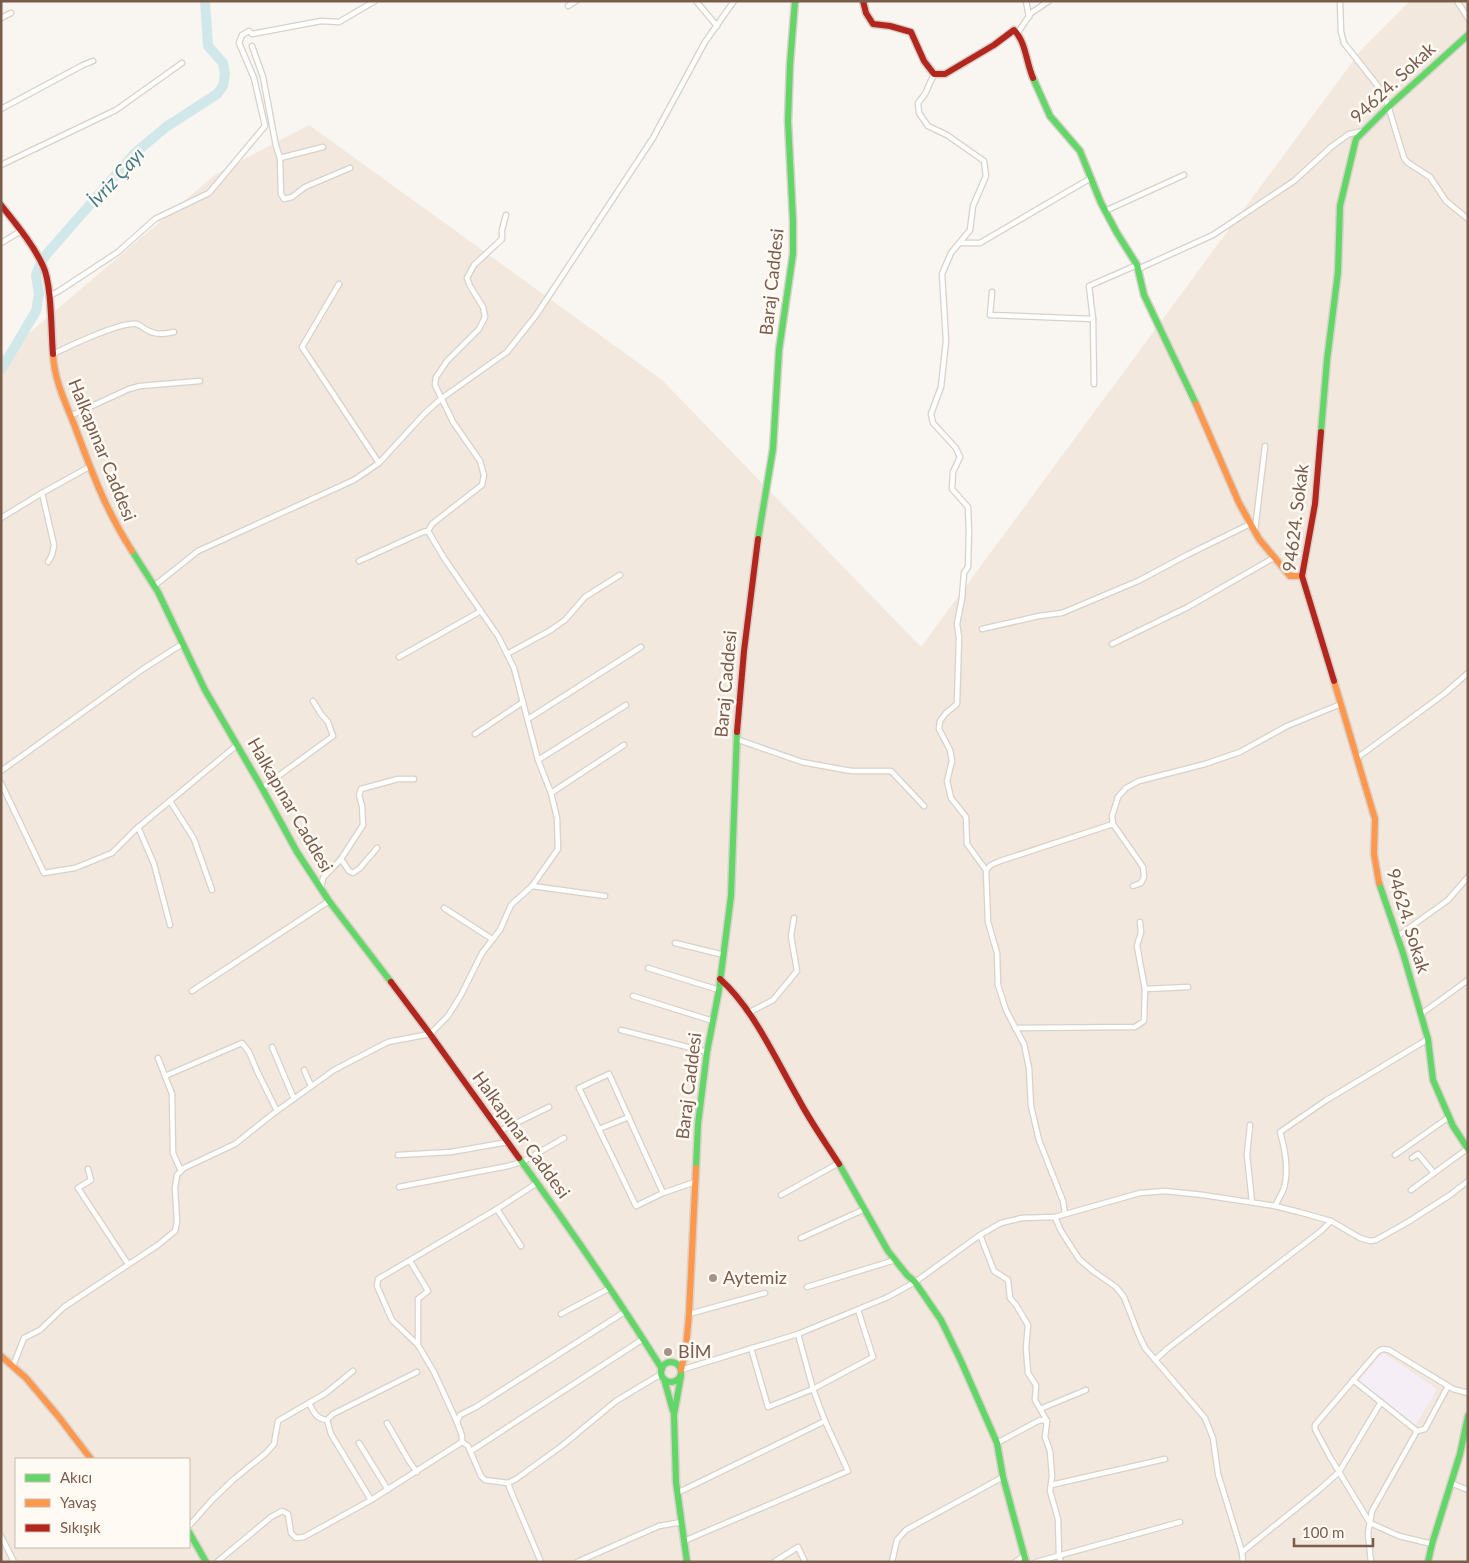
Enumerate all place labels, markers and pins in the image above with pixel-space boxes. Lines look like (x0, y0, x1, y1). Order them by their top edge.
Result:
place label: Aytemiz (723, 1266, 787, 1288)
marker: Aytemiz (707, 1272, 719, 1284)
place label: BİM (678, 1340, 711, 1362)
marker: BİM (662, 1346, 674, 1358)

